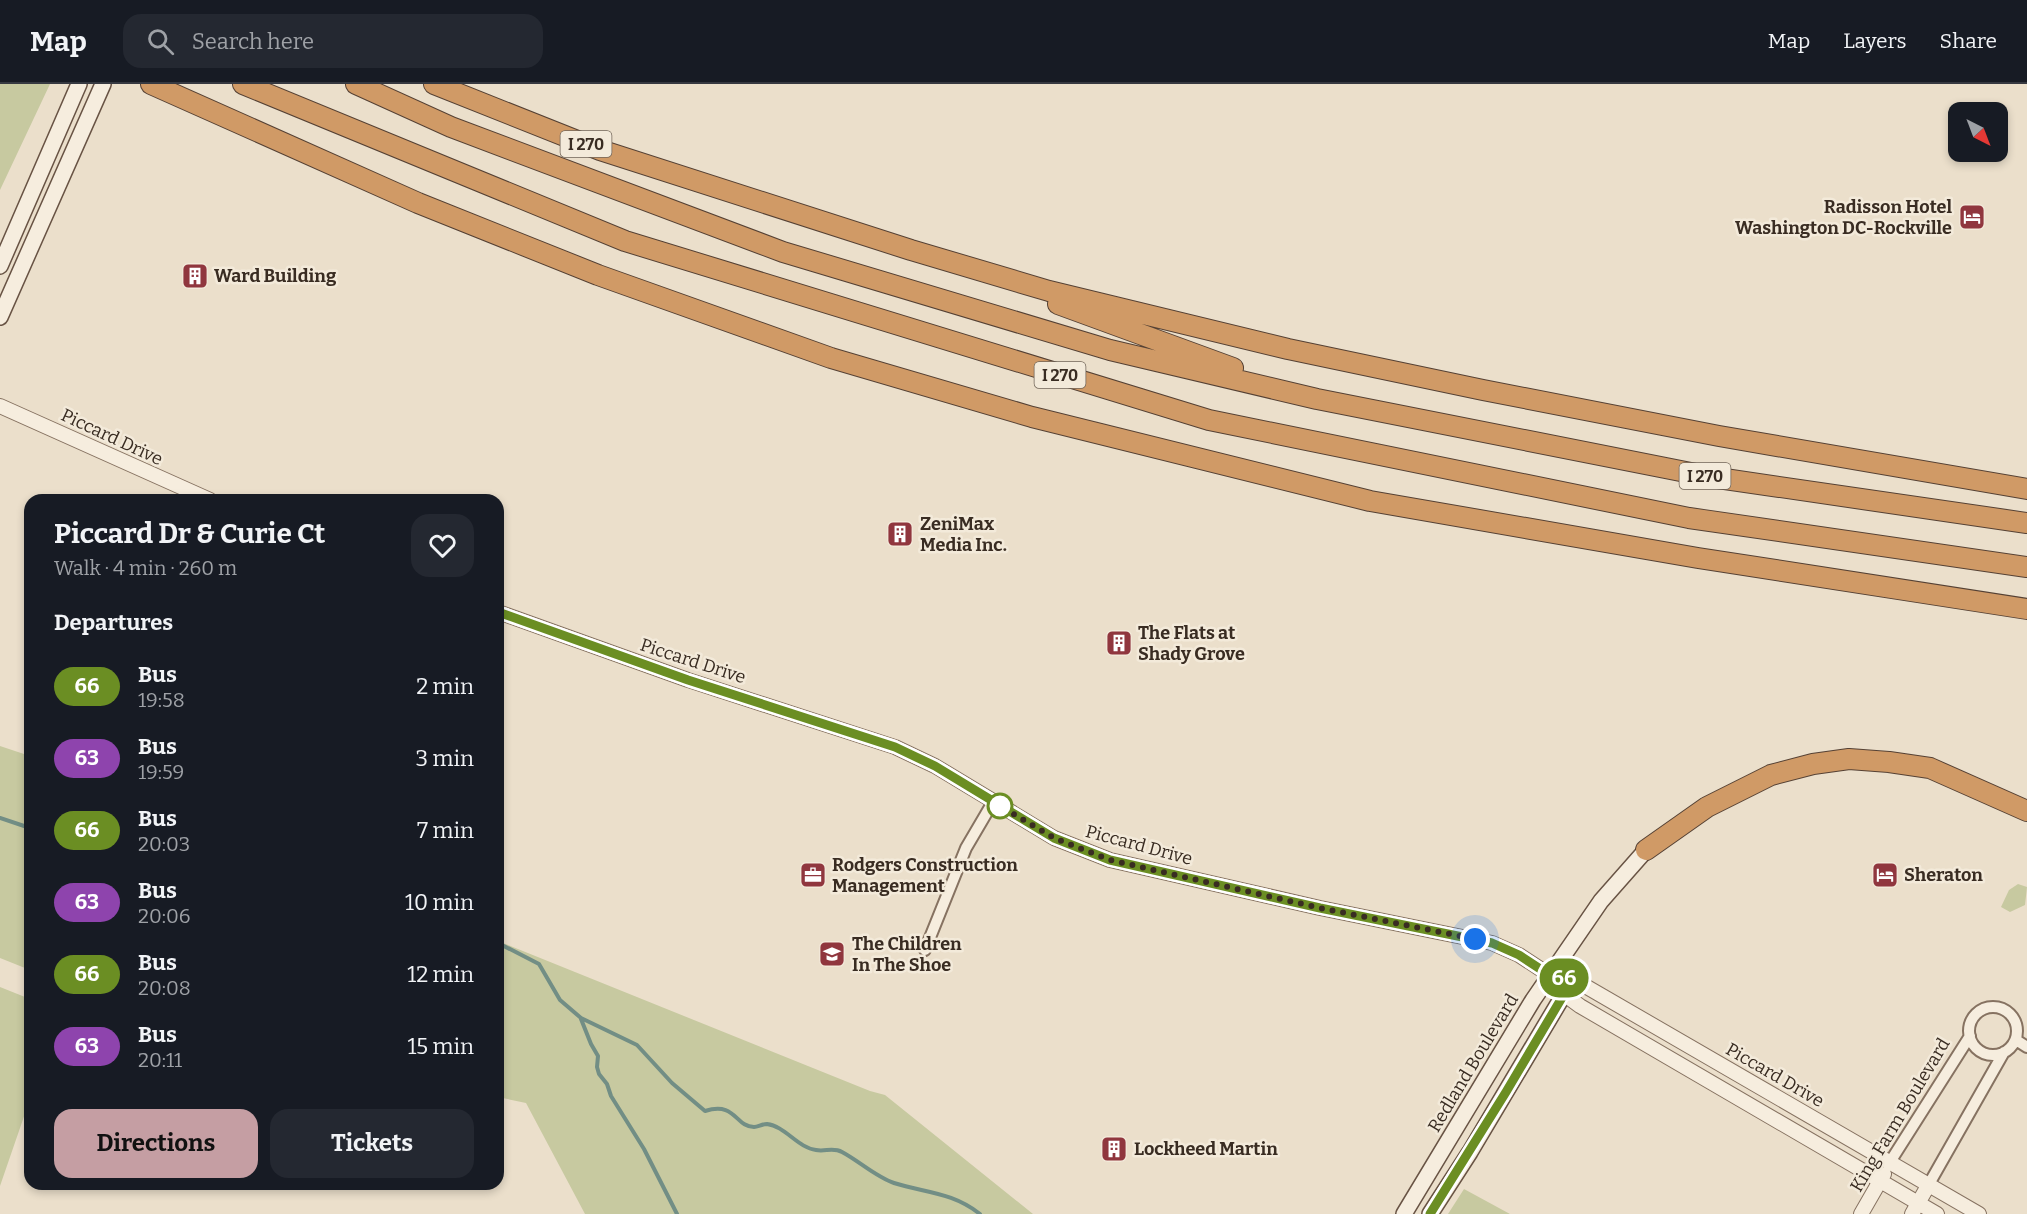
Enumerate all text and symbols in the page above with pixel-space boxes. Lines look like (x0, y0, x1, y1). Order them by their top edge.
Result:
search box (123, 14, 543, 68)
text: Map (30, 25, 87, 58)
icon: search (144, 25, 177, 58)
text: Search here (192, 28, 314, 55)
text: Map (1768, 28, 1810, 54)
text: Layers (1843, 28, 1907, 54)
text: Share (1940, 28, 1997, 54)
north arrow (1948, 102, 2008, 162)
map controls (1948, 102, 2008, 162)
road number: I 270 (560, 131, 612, 157)
place label: Radisson Hotel Washington DC-Rockville (1735, 196, 1952, 239)
hotel icon: Radisson Hotel Washington DC-Rockville (1957, 202, 1987, 232)
building icon: Ward Building (180, 261, 210, 291)
place label: Ward Building (214, 265, 337, 287)
road number: I 270 (1034, 362, 1086, 388)
street label: Piccard Drive (58, 404, 166, 470)
road number: I 270 (1680, 463, 1730, 489)
place label: ZeniMax Media Inc. (920, 513, 1007, 556)
button: heart (411, 514, 474, 577)
text: Piccard Dr & Curie Ct (54, 517, 325, 550)
building icon: ZeniMax Media Inc. (885, 519, 915, 549)
text: Walk · 4 min · 260 m (54, 556, 237, 580)
text: Departures (54, 609, 173, 636)
place label: The Flats at Shady Grove (1138, 622, 1245, 665)
building icon: The Flats at Shady Grove (1104, 628, 1134, 658)
street label: Piccard Drive (637, 634, 749, 688)
text: Bus (138, 661, 177, 688)
text: 66 (75, 673, 99, 699)
text: 2 min (416, 673, 474, 700)
text: 19:58 (138, 688, 185, 712)
text: Bus (138, 733, 177, 760)
text: 63 (75, 745, 99, 771)
text: 3 min (416, 745, 474, 772)
text: 19:59 (138, 760, 184, 784)
unlabelled marker (987, 793, 1013, 819)
text: Bus (138, 805, 177, 832)
text: 66 (75, 817, 99, 843)
text: 7 min (417, 817, 474, 844)
street label: Piccard Drive (1083, 820, 1195, 870)
text: 20:03 (138, 832, 190, 856)
place label: Rodgers Construction Management (832, 854, 1018, 897)
office icon: Rodgers Construction Management (798, 860, 828, 890)
hotel icon: Sheraton (1870, 860, 1900, 890)
place label: Sheraton (1904, 864, 1983, 886)
text: Bus (138, 877, 177, 904)
text: 63 (75, 889, 99, 915)
text: 10 min (405, 889, 474, 916)
text: 20:06 (138, 904, 190, 928)
your location (1460, 924, 1490, 954)
place label: The Children In The Shoe (852, 933, 962, 976)
school or university icon: The Children In The Shoe (817, 939, 847, 969)
text: Bus (138, 949, 177, 976)
line badge: 66 (1537, 958, 1591, 998)
text: 66 (75, 961, 99, 987)
text: 12 min (407, 961, 474, 988)
text: 66 (1552, 965, 1576, 991)
text: 20:08 (138, 976, 191, 1000)
street label: Redland Boulevard (1423, 990, 1523, 1136)
text: Bus (138, 1021, 177, 1048)
text: 63 (75, 1033, 99, 1059)
text: 15 min (407, 1033, 474, 1060)
street label: King Farm Boulevard (1845, 1034, 1955, 1196)
street label: Piccard Drive (1722, 1038, 1828, 1112)
text: 20:11 (138, 1048, 182, 1072)
button: Directions (54, 1109, 258, 1178)
button: Tickets (270, 1109, 474, 1178)
building icon: Lockheed Martin (1099, 1134, 1129, 1164)
place label: Lockheed Martin (1134, 1138, 1278, 1160)

